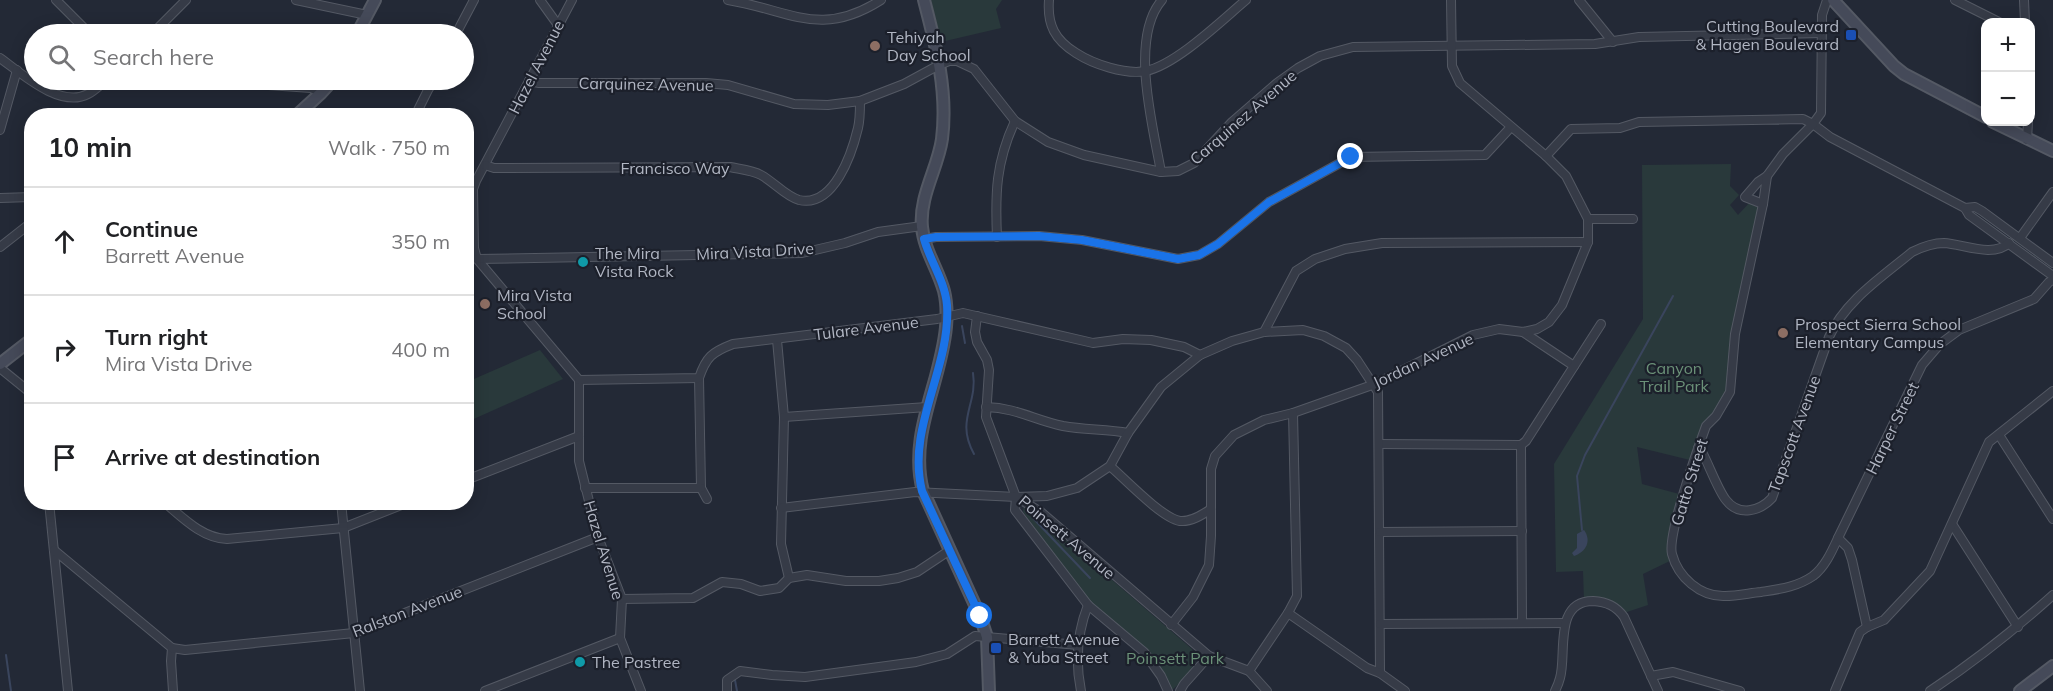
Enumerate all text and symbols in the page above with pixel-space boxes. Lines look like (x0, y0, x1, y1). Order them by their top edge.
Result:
place label: Cutting Boulevard & Hagen Boulevard (1695, 16, 1839, 54)
street label: Hazel Avenue (504, 17, 568, 117)
map controls (1981, 18, 2035, 126)
button: + (1981, 18, 2035, 72)
search box (24, 24, 474, 90)
place label: Tehiyah Day School (887, 27, 971, 65)
marker: Cutting Boulevard & Hagen Boulevard (1844, 28, 1858, 42)
marker: Tehiyah Day School (868, 39, 882, 53)
icon: search (45, 41, 78, 74)
text: Search here (93, 43, 214, 71)
street label: Carquinez Avenue (1186, 65, 1300, 169)
button: − (1981, 72, 2035, 126)
street label: Carquinez Avenue (578, 73, 714, 95)
text: 10 min (48, 131, 132, 164)
text: Walk · 750 m (328, 135, 450, 160)
route end (1337, 143, 1363, 169)
street label: Francisco Way (620, 158, 730, 178)
text: Continue (105, 215, 198, 243)
icon: ahead (48, 225, 81, 258)
text: 350 m (391, 229, 450, 254)
street label: Mira Vista Drive (696, 238, 814, 264)
text: Barrett Avenue (105, 243, 245, 268)
place label: The Mira Vista Rock (595, 243, 674, 281)
marker: The Mira Vista Rock (576, 255, 590, 269)
place label: Mira Vista School (497, 285, 572, 323)
marker: Mira Vista School (478, 297, 492, 311)
street label: Tulare Avenue (812, 312, 920, 344)
place label: Prospect Sierra School Elementary Campus (1795, 314, 1961, 352)
text: Turn right (105, 323, 208, 351)
marker: Prospect Sierra School Elementary Campus (1776, 326, 1790, 340)
street label: Jordan Avenue (1370, 328, 1476, 392)
icon: right (48, 333, 81, 366)
text: 400 m (391, 337, 450, 362)
text: Mira Vista Drive (105, 351, 252, 376)
park label: Canyon Trail Park (1639, 358, 1709, 396)
street label: Tapscott Avenue (1764, 373, 1824, 495)
street label: Harper Street (1861, 378, 1923, 477)
street label: Gatto Street (1666, 436, 1712, 528)
icon: arrive (48, 441, 81, 474)
text: Arrive at destination (105, 443, 320, 471)
street label: Poinsett Avenue (1015, 491, 1119, 583)
street label: Hazel Avenue (579, 498, 629, 602)
street label: Ralston Avenue (349, 581, 465, 641)
route start (966, 602, 992, 628)
place label: Barrett Avenue & Yuba Street (1008, 629, 1120, 667)
marker: Barrett Avenue & Yuba Street (989, 641, 1003, 655)
park label: Poinsett Park (1126, 648, 1225, 668)
place label: The Pastree (592, 652, 680, 672)
marker: The Pastree (573, 655, 587, 669)

